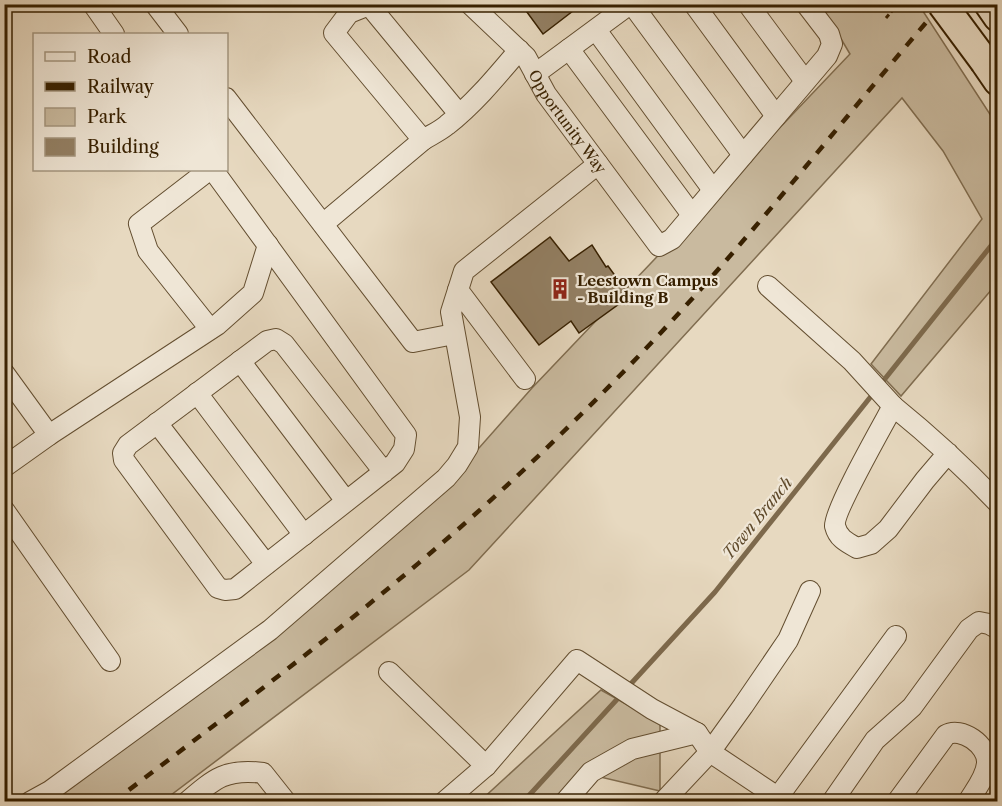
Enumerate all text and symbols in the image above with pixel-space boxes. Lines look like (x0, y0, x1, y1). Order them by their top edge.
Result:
legend (33, 33, 228, 171)
text: Road (87, 46, 132, 68)
street label: Opportunity Way (525, 66, 611, 177)
text: Railway (87, 76, 155, 98)
text: Park (87, 106, 128, 128)
text: Building (87, 136, 159, 158)
place label: Leestown Campus - Building B (577, 271, 718, 307)
building icon: Leestown Campus - Building B (548, 277, 572, 301)
water label: Town Branch (718, 473, 796, 563)

